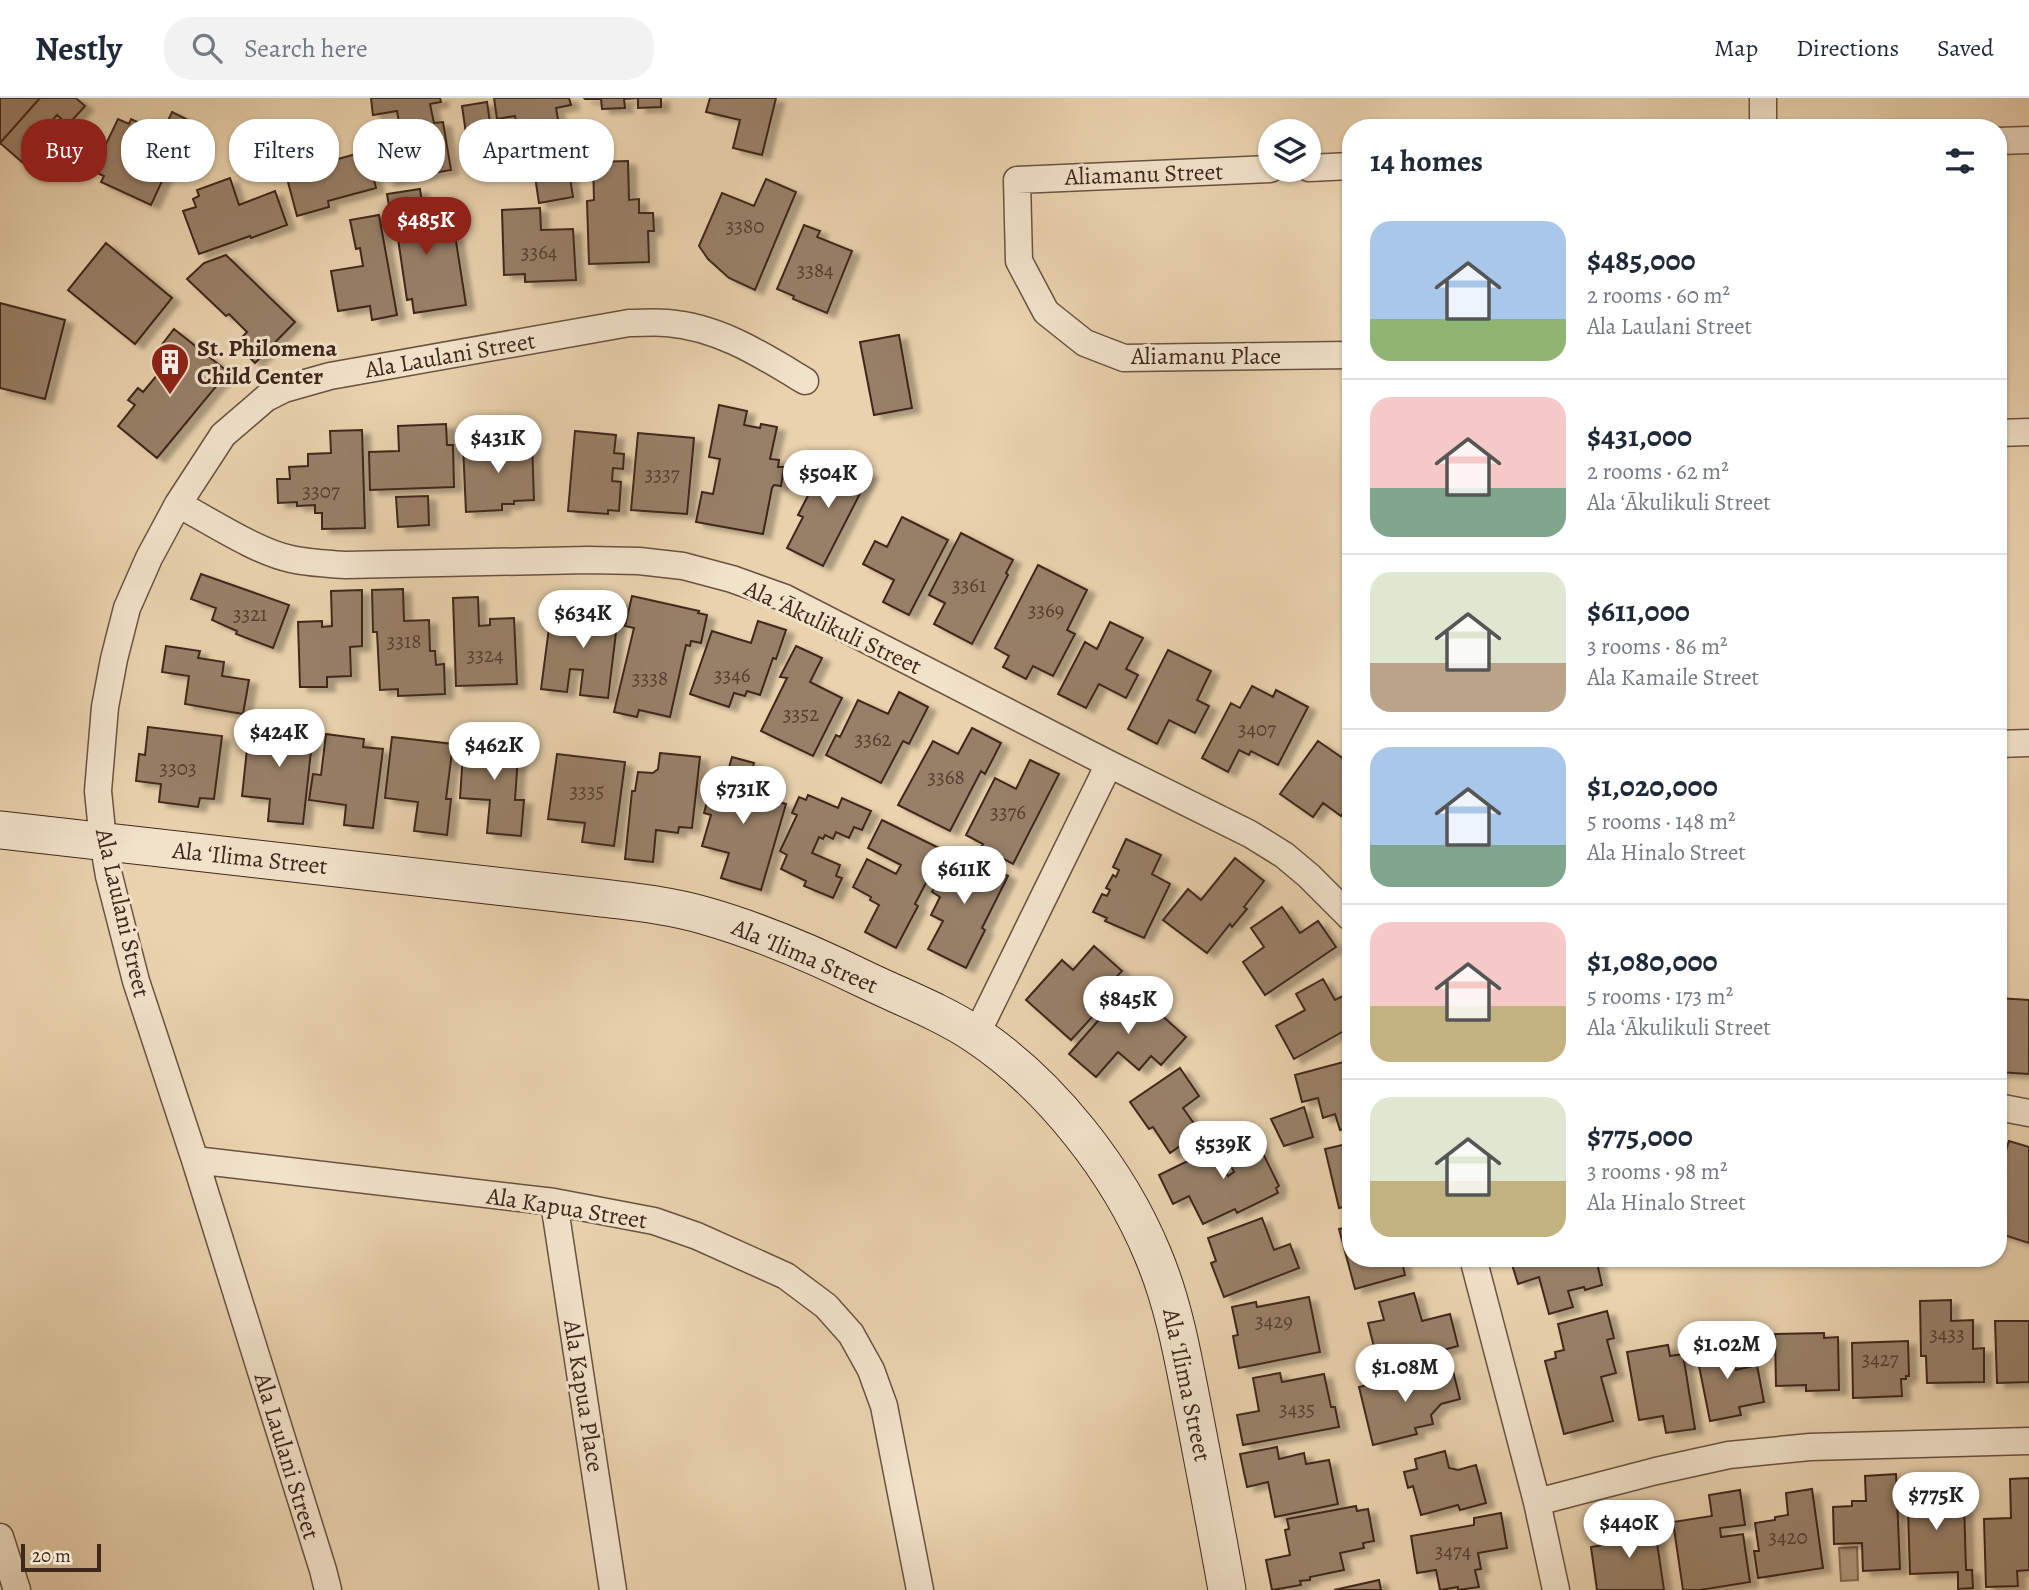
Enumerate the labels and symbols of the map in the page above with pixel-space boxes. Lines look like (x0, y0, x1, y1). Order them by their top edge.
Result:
street label: Aliamanu Street (1063, 155, 1224, 193)
pin: $485K (377, 198, 475, 257)
house number: 3380 (726, 212, 764, 240)
house number: 3364 (521, 238, 557, 266)
house number: 3384 (796, 256, 834, 284)
street label: Ala Laulani Street (361, 324, 538, 386)
place label: St. Philomena Child Center (197, 332, 337, 392)
street label: Aliamanu Place (1130, 340, 1281, 372)
building icon: St. Philomena Child Center (149, 341, 191, 396)
pin: $431K (449, 416, 547, 475)
pin: $504K (779, 450, 877, 510)
house number: 3337 (644, 460, 680, 488)
house number: 3307 (302, 477, 340, 505)
house number: 3361 (952, 571, 986, 599)
street label: Ala ʻĀkulikuli Street (738, 572, 927, 682)
pin: $634K (534, 590, 632, 650)
house number: 3369 (1028, 596, 1064, 624)
house number: 3321 (233, 600, 267, 628)
house number: 3318 (387, 627, 421, 655)
house number: 3324 (467, 641, 503, 669)
house number: 3346 (714, 661, 751, 689)
house number: 3338 (632, 664, 668, 692)
house number: 3352 (783, 700, 819, 728)
pin: $424K (230, 710, 328, 769)
house number: 3407 (1238, 715, 1276, 743)
pin: $462K (445, 722, 543, 782)
house number: 3362 (854, 725, 892, 753)
house number: 3303 (159, 754, 197, 782)
house number: 3368 (927, 763, 965, 791)
pin: $731K (694, 766, 792, 826)
house number: 3335 (569, 777, 605, 805)
house number: 3376 (990, 798, 1026, 826)
street label: Ala Laulani Street (88, 824, 158, 1001)
street label: Ala ʻIlima Street (170, 834, 329, 882)
pin: $611K (915, 846, 1013, 906)
street label: Ala ʻIlima Street (726, 910, 883, 1001)
pin: $845K (1079, 976, 1177, 1036)
pin: $539K (1174, 1122, 1272, 1181)
street label: Ala Kapua Street (484, 1179, 650, 1236)
street label: Ala ʻIlima Street (1155, 1305, 1219, 1465)
house number: 3429 (1255, 1307, 1293, 1335)
street label: Ala Kapua Place (556, 1317, 612, 1474)
house number: 3433 (1929, 1320, 1965, 1348)
pin: $1.02M (1670, 1322, 1784, 1381)
pin: $1.08M (1348, 1344, 1462, 1404)
house number: 3427 (1861, 1345, 1899, 1373)
street label: Ala Laulani Street (246, 1368, 328, 1543)
house number: 3435 (1279, 1395, 1315, 1423)
pin: $775K (1887, 1472, 1985, 1532)
pin: $440K (1580, 1500, 1678, 1560)
house number: 3420 (1768, 1523, 1808, 1551)
house number: 3474 (1435, 1537, 1471, 1565)
scale bar (21, 1541, 102, 1573)

